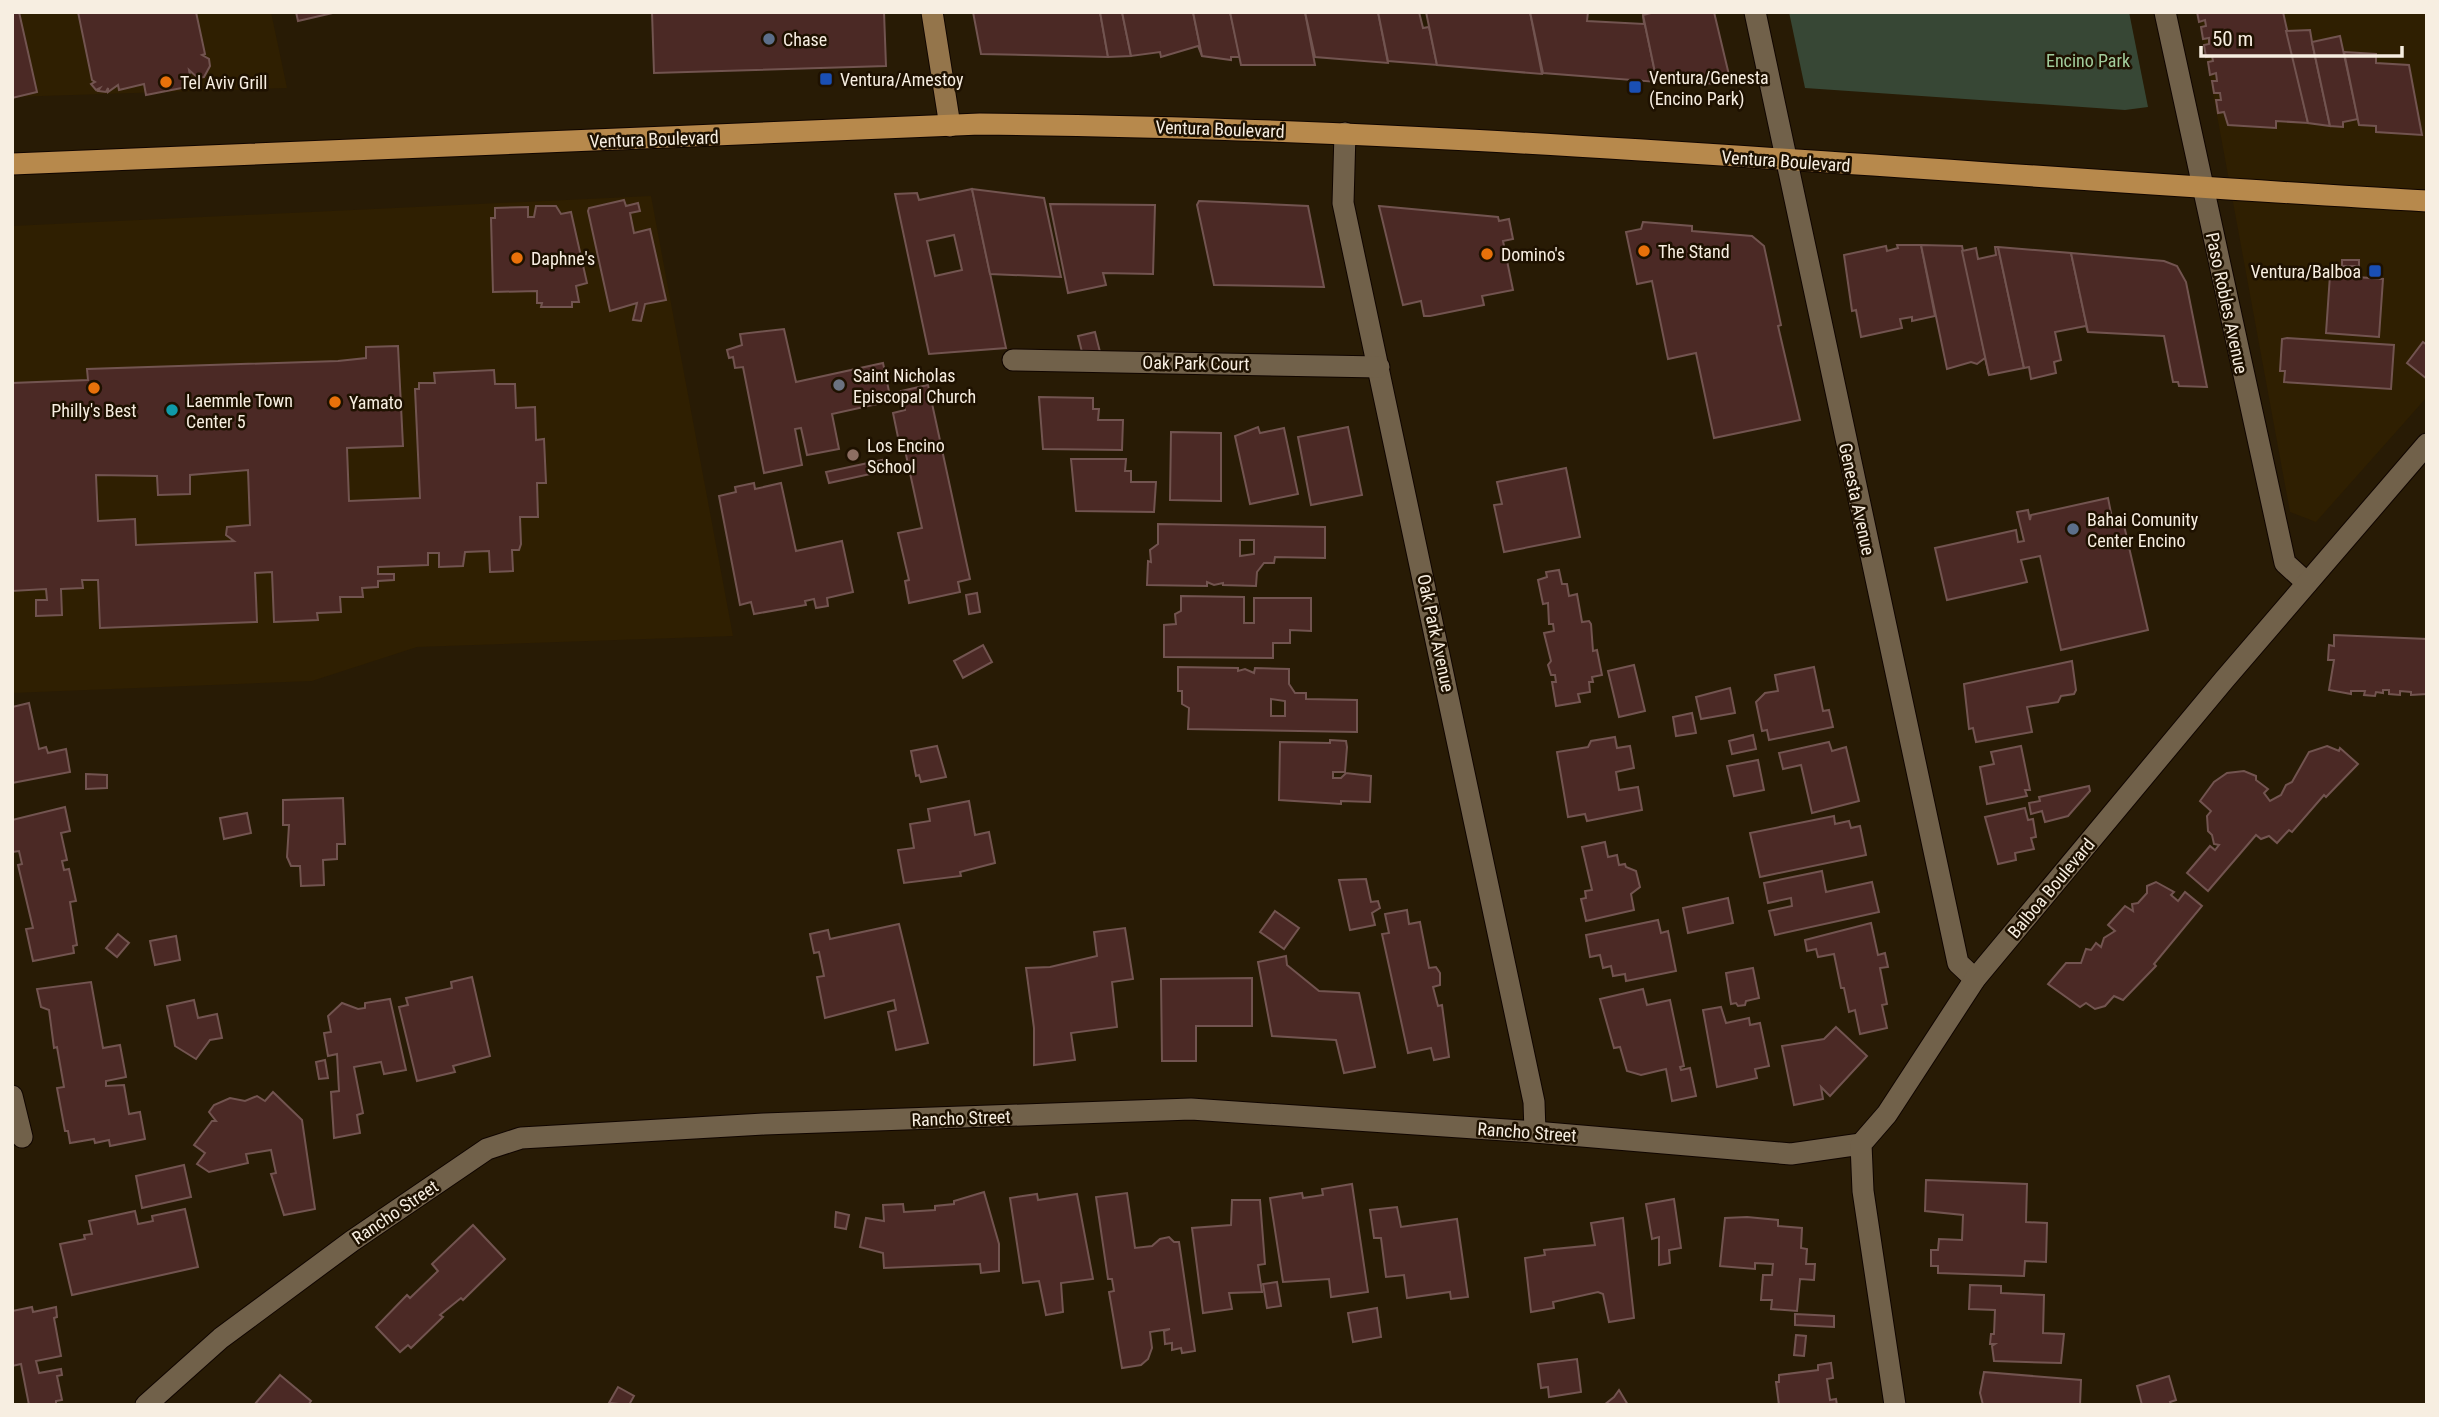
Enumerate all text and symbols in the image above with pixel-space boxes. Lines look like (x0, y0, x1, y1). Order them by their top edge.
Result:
scale bar (2201, 14, 2402, 58)
text: 50 m (2212, 27, 2253, 51)
place label: Chase (783, 29, 827, 50)
marker: Chase (761, 31, 777, 47)
park label: Encino Park (2046, 50, 2130, 71)
place label: Ventura/Genesta (Encino Park) (1649, 67, 1769, 110)
place label: Ventura/Amestoy (840, 69, 964, 90)
marker: Ventura/Amestoy (818, 71, 834, 87)
place label: Tel Aviv Grill (180, 72, 267, 93)
marker: Tel Aviv Grill (158, 74, 174, 90)
marker: Ventura/Genesta (Encino Park) (1627, 79, 1643, 95)
street label: Ventura Boulevard (1155, 116, 1285, 142)
street label: Ventura Boulevard (589, 126, 719, 152)
street label: Ventura Boulevard (1721, 146, 1851, 176)
street label: Paso Robles Avenue (2202, 230, 2252, 376)
place label: The Stand (1658, 241, 1730, 262)
marker: The Stand (1636, 243, 1652, 259)
place label: Domino's (1501, 244, 1565, 265)
marker: Domino's (1479, 246, 1495, 262)
place label: Daphne's (531, 248, 595, 269)
marker: Daphne's (509, 250, 525, 266)
place label: Ventura/Balboa (2251, 261, 2361, 282)
marker: Ventura/Balboa (2367, 263, 2383, 279)
street label: Oak Park Court (1142, 352, 1250, 374)
place label: Saint Nicholas Episcopal Church (853, 365, 976, 407)
marker: Saint Nicholas Episcopal Church (831, 377, 847, 393)
marker: Philly's Best (86, 380, 102, 396)
place label: Laemmle Town Center 5 (186, 390, 293, 432)
place label: Yamato (349, 392, 403, 413)
marker: Yamato (327, 394, 343, 410)
place label: Philly's Best (51, 400, 137, 421)
marker: Laemmle Town Center 5 (164, 402, 180, 418)
place label: Los Encino School (867, 435, 945, 477)
street label: Genesta Avenue (1835, 441, 1879, 557)
marker: Los Encino School (845, 447, 861, 463)
place label: Bahai Comunity Center Encino (2087, 509, 2199, 551)
marker: Bahai Comunity Center Encino (2065, 521, 2081, 537)
street label: Oak Park Avenue (1413, 572, 1459, 694)
street label: Balboa Boulevard (2003, 834, 2099, 942)
street label: Rancho Street (911, 1106, 1011, 1130)
street label: Rancho Street (1477, 1118, 1577, 1146)
street label: Rancho Street (348, 1176, 442, 1248)

